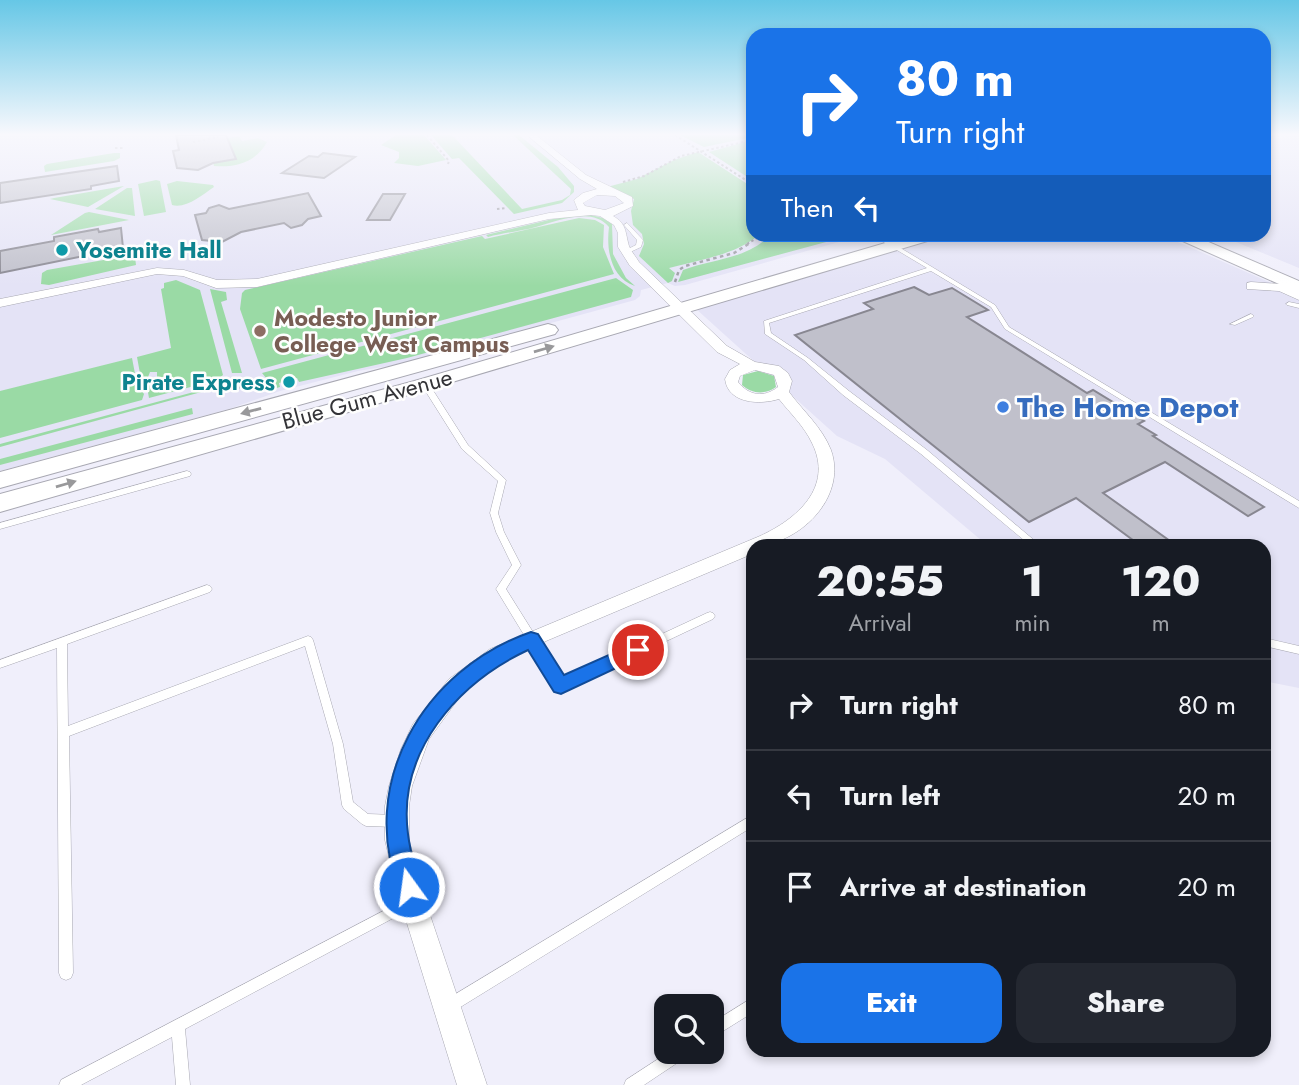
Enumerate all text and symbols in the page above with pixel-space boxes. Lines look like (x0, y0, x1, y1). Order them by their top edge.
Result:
text: 80 m (896, 44, 1014, 114)
icon: right (781, 56, 872, 147)
text: Turn right (896, 109, 1025, 155)
text: Then (781, 189, 834, 227)
icon: left (848, 189, 886, 227)
place label: Yosemite Hall (75, 233, 222, 267)
marker: Yosemite Hall (54, 242, 70, 258)
place label: Modesto Junior College West Campus (274, 301, 509, 361)
marker: Modesto Junior College West Campus (252, 323, 268, 339)
one-way arrow (534, 344, 555, 354)
street label: Blue Gum Avenue (278, 360, 456, 438)
place label: Pirate Express (122, 365, 275, 399)
marker: Pirate Express (281, 374, 297, 390)
place label: The Home Depot (1017, 387, 1238, 428)
marker: The Home Depot (995, 399, 1011, 415)
one-way arrow (240, 406, 261, 416)
one-way arrow (55, 478, 76, 488)
text: 20:55 (817, 551, 944, 612)
text: 1 (1021, 551, 1043, 612)
text: 120 (1121, 551, 1200, 612)
text: Arrival (849, 606, 912, 640)
text: min (1014, 606, 1050, 640)
text: m (1152, 606, 1170, 640)
pin (608, 620, 668, 680)
icon: arrive (619, 631, 657, 669)
icon: right (781, 686, 819, 724)
text: Turn right (840, 686, 958, 724)
text: 80 m (1178, 686, 1236, 724)
icon: left (781, 777, 819, 815)
text: Turn left (840, 777, 940, 815)
text: 20 m (1178, 777, 1236, 815)
position arrow (372, 850, 446, 924)
icon: arrive (781, 868, 819, 906)
text: Arrive at destination (840, 868, 1087, 906)
text: 20 m (1178, 868, 1236, 906)
button: Exit (781, 963, 1002, 1043)
button: Share (1016, 963, 1236, 1043)
map controls (654, 994, 724, 1064)
button: search (654, 994, 724, 1064)

